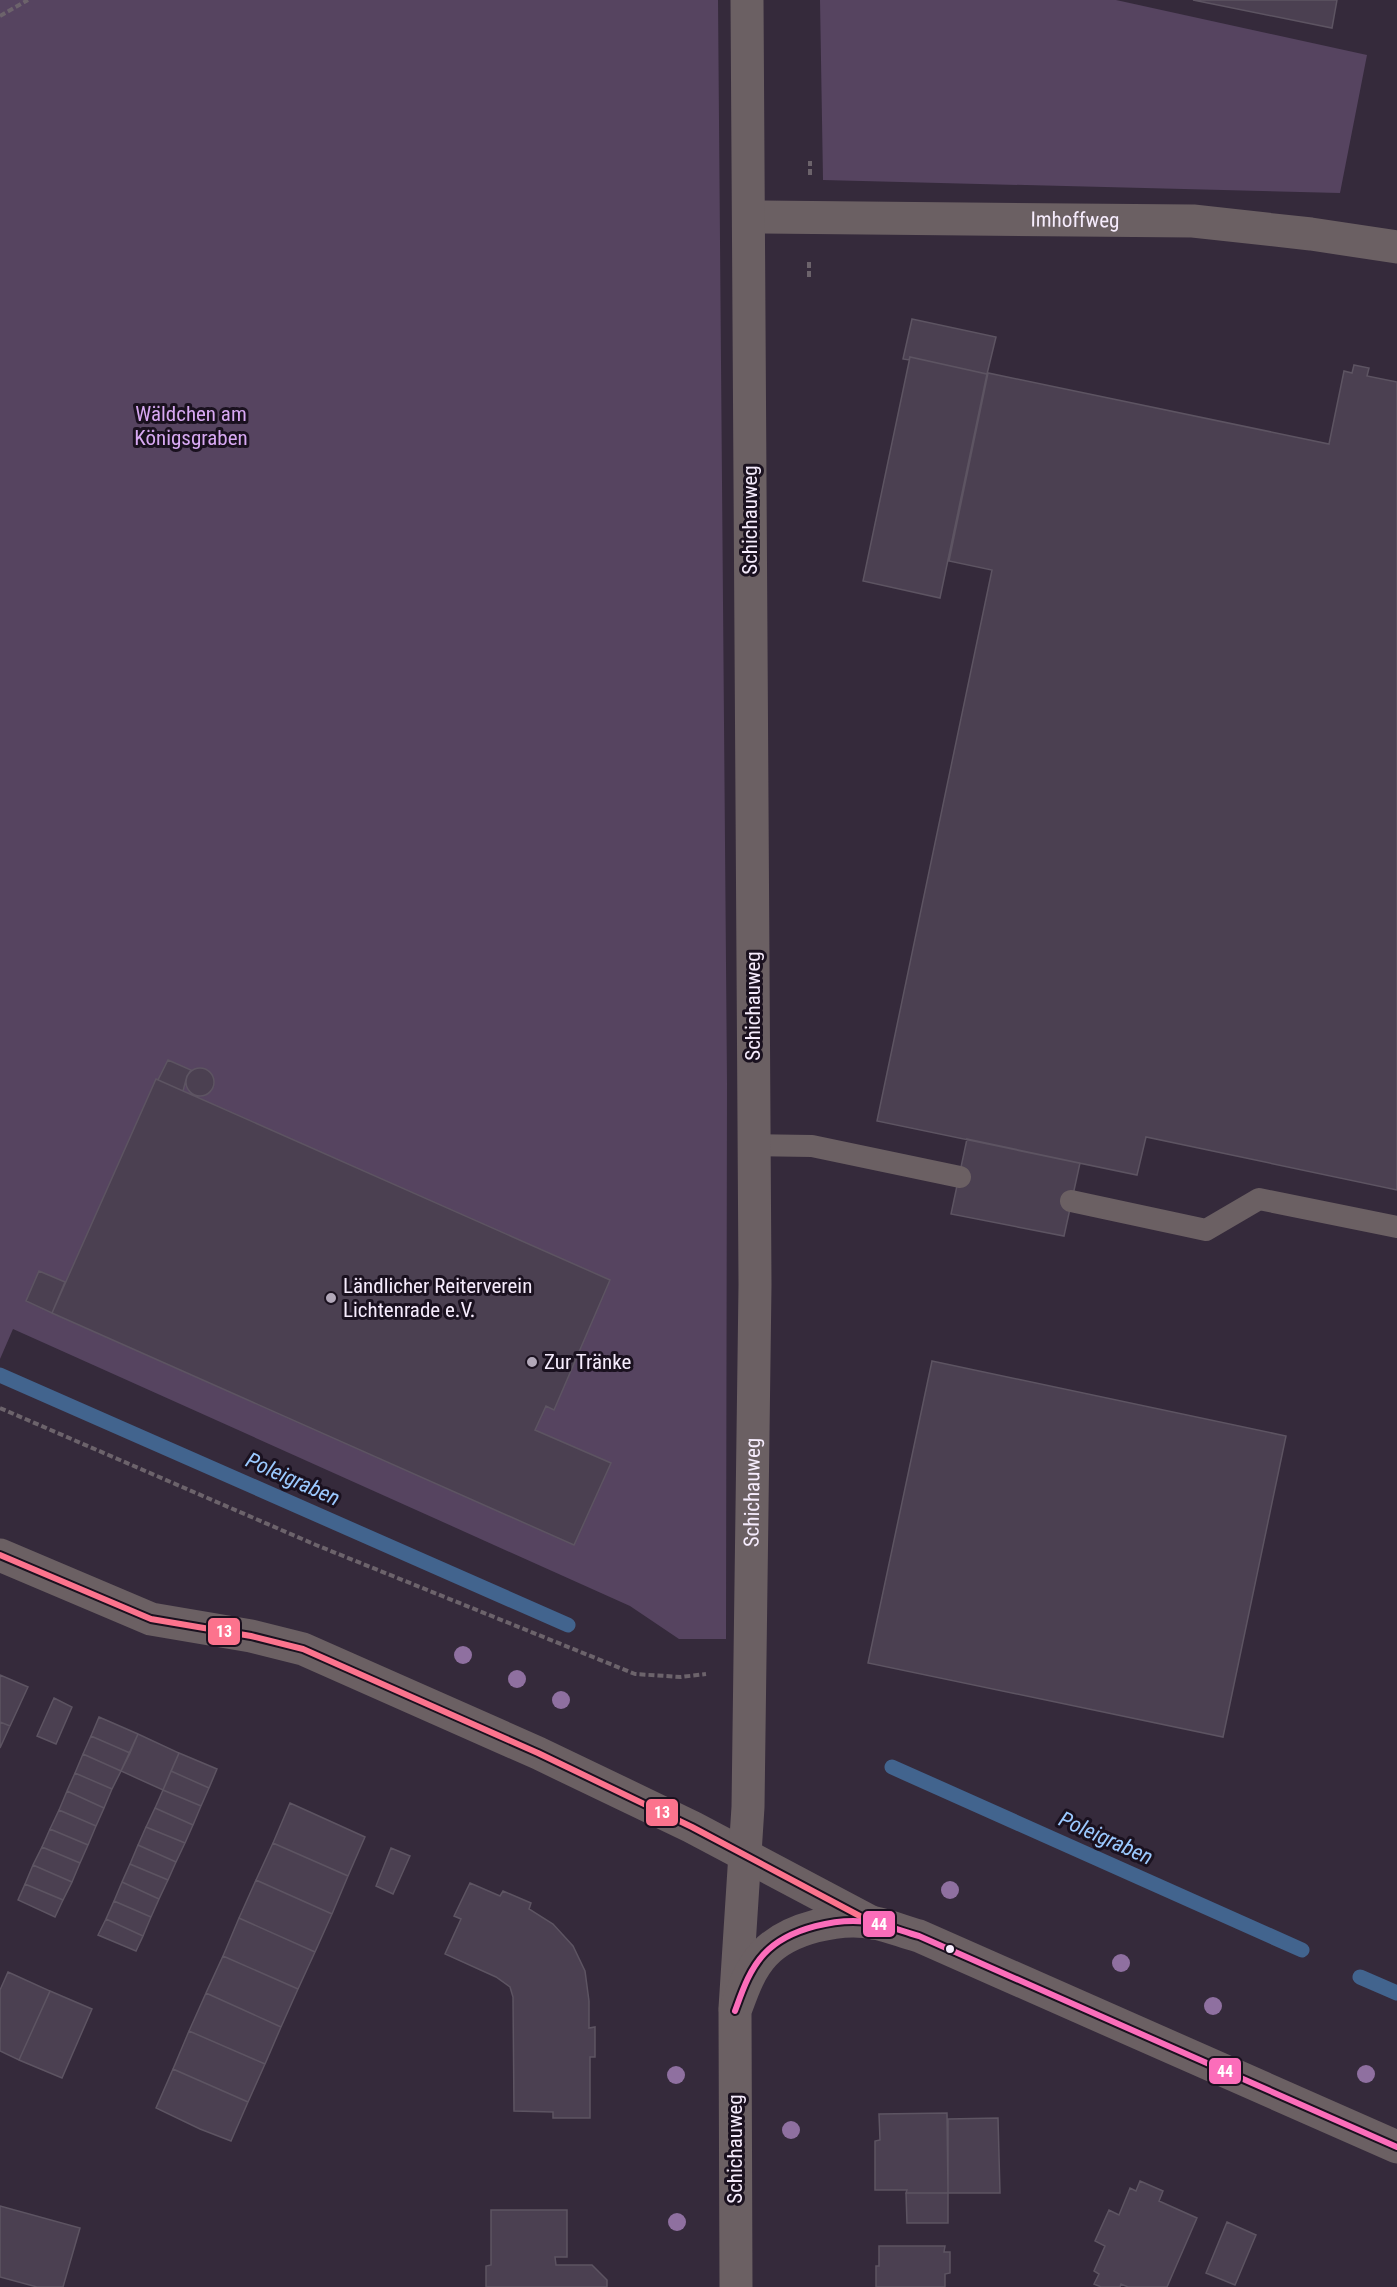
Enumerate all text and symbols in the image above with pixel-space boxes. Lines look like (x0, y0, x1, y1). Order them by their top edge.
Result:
street label: Imhoffweg (1030, 208, 1120, 232)
park label: Wäldchen am Königsgraben (134, 402, 248, 450)
street label: Schichauweg (738, 465, 762, 575)
street label: Schichauweg (741, 951, 765, 1061)
place label: Ländlicher Reiterverein Lichtenrade e.V. (343, 1274, 532, 1322)
marker: Ländlicher Reiterverein Lichtenrade e.V. (324, 1291, 338, 1305)
place label: Zur Tränke (544, 1350, 631, 1374)
marker: Zur Tränke (525, 1355, 539, 1369)
street label: Schichauweg (739, 1438, 765, 1547)
water label: Poleigraben (242, 1447, 344, 1511)
line badge: 13 (207, 1617, 241, 1646)
text: 13 (216, 1622, 232, 1641)
line badge: 13 (645, 1798, 679, 1827)
text: 13 (654, 1803, 670, 1822)
water label: Poleigraben (1055, 1806, 1157, 1870)
line badge: 44 (862, 1910, 896, 1938)
text: 44 (871, 1915, 887, 1934)
unlabelled marker (944, 1943, 956, 1955)
line badge: 44 (1208, 2057, 1242, 2085)
text: 44 (1217, 2062, 1233, 2081)
street label: Schichauweg (723, 2094, 747, 2204)

